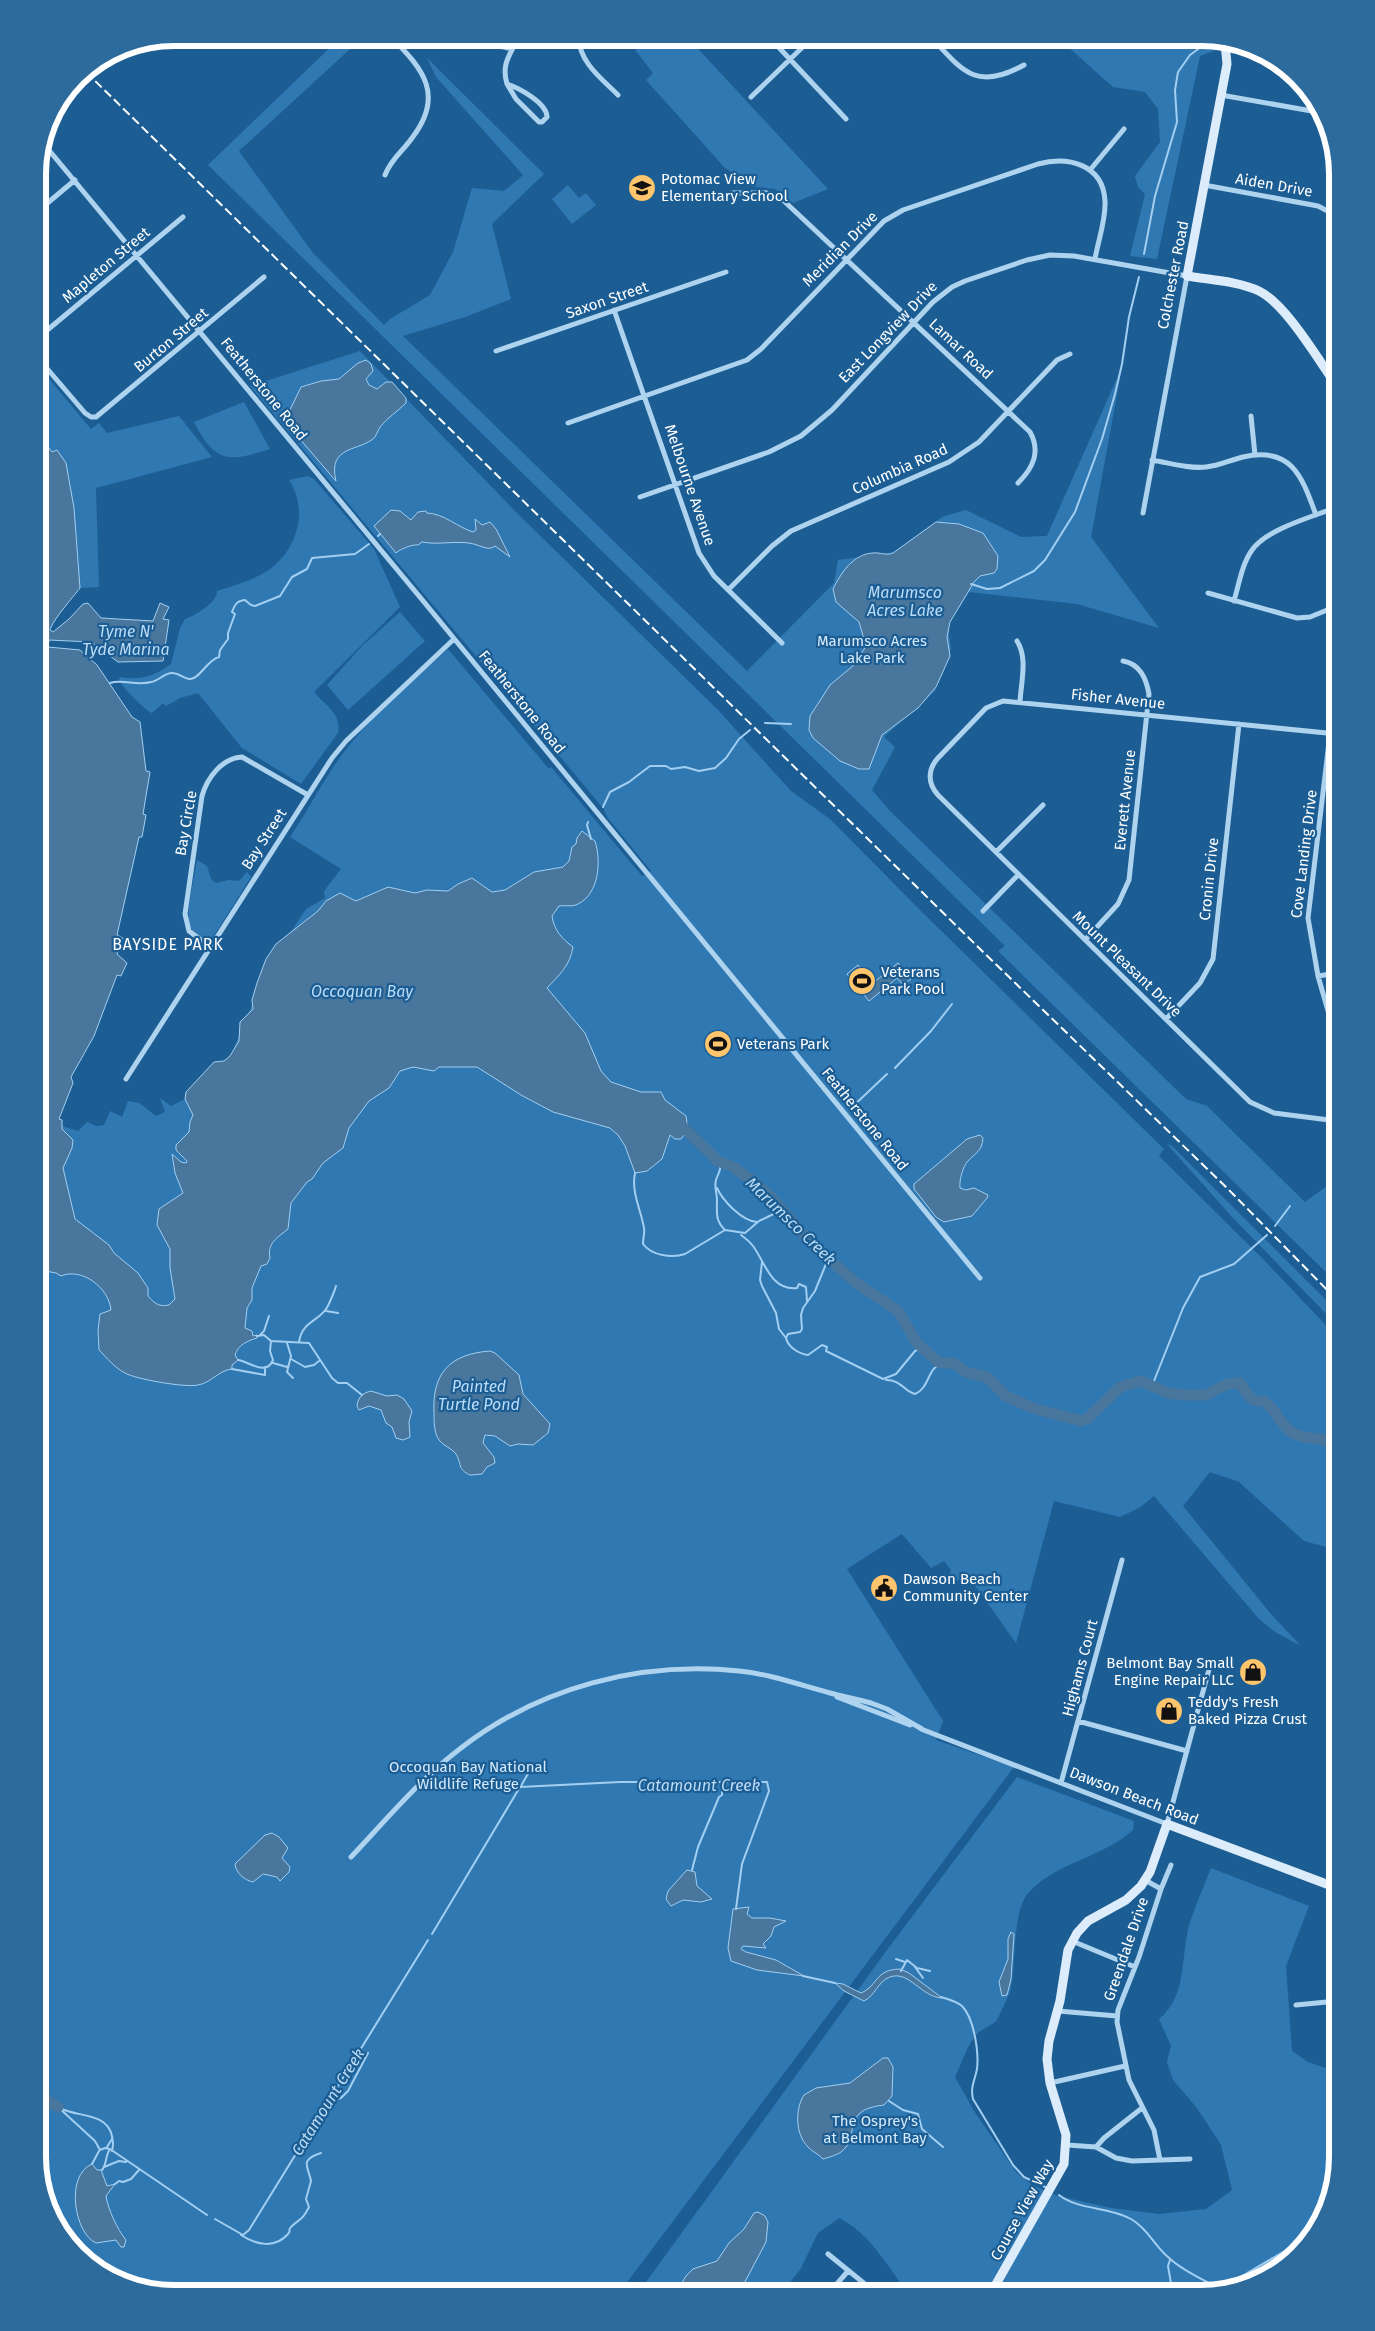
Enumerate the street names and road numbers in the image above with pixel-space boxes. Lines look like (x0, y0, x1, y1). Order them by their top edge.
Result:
street label: Aiden Drive (1234, 169, 1314, 201)
street label: Meridian Drive (799, 208, 881, 290)
street label: Colchester Road (1154, 219, 1192, 331)
street label: Mapleton Street (59, 223, 154, 307)
street label: Saxon Street (564, 277, 651, 322)
street label: East Longview Drive (835, 277, 941, 387)
street label: Burton Street (130, 303, 212, 376)
street label: Lamar Road (925, 315, 997, 383)
street label: Featherstone Road (217, 334, 311, 444)
street label: Melbourne Avenue (661, 422, 719, 548)
street label: Columbia Road (849, 440, 951, 498)
street label: Featherstone Road (475, 647, 569, 757)
street label: Fisher Avenue (1070, 685, 1166, 713)
street label: Everett Avenue (1111, 749, 1139, 851)
street label: Bay Circle (171, 789, 201, 857)
street label: Cove Landing Drive (1287, 789, 1321, 919)
street label: Bay Street (238, 805, 291, 873)
street label: Cronin Drive (1196, 837, 1222, 921)
street label: Mount Pleasant Drive (1069, 907, 1185, 1021)
street label: Featherstone Road (818, 1064, 912, 1174)
street label: Highams Court (1058, 1617, 1102, 1719)
street label: Dawson Beach Road (1067, 1763, 1201, 1829)
street label: Greendale Drive (1100, 1895, 1152, 2003)
street label: Course View Way (987, 2156, 1058, 2264)

